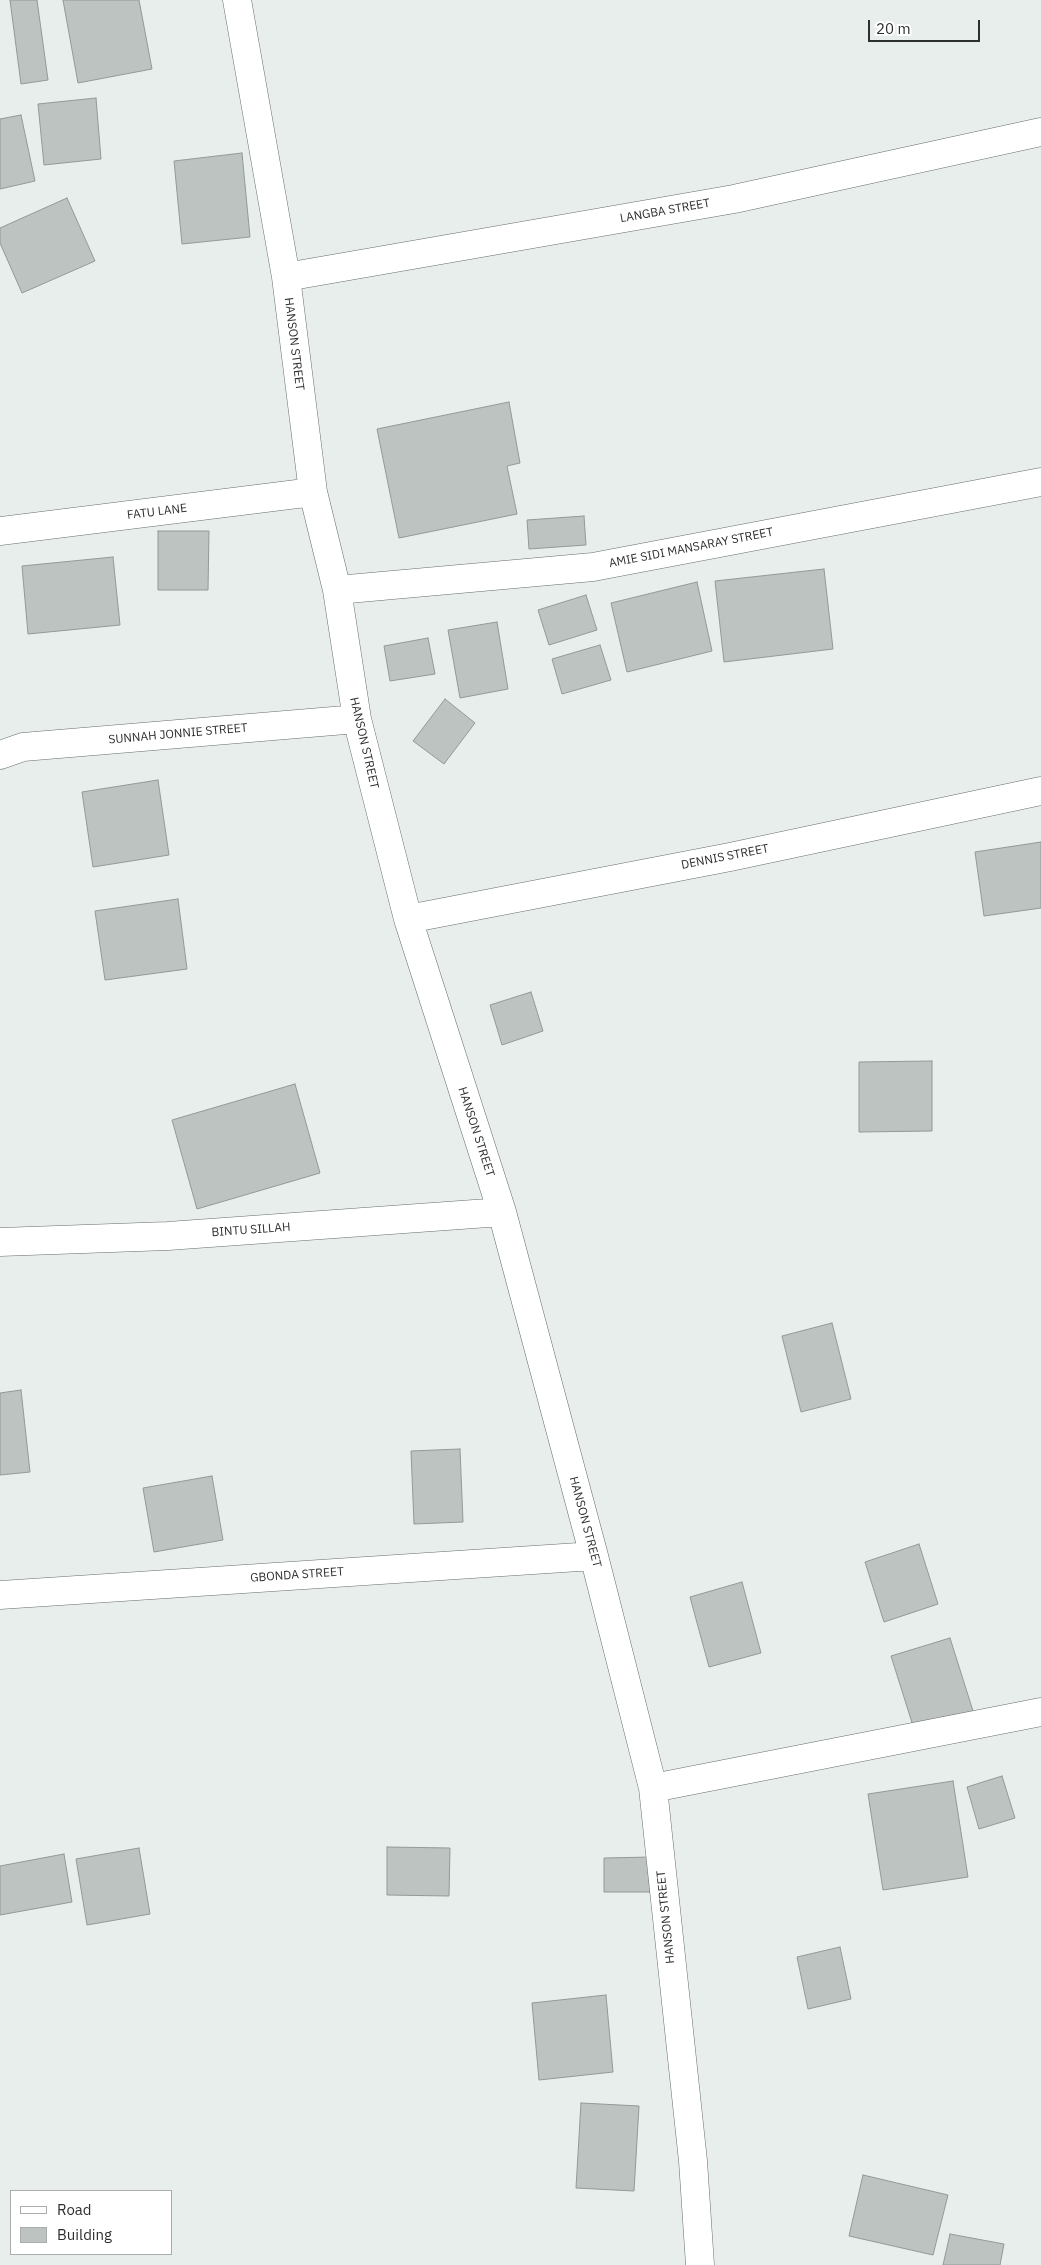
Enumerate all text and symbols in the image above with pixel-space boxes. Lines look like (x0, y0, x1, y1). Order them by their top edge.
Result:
scale bar (871, 10, 984, 42)
text: 20 m (876, 19, 911, 38)
street label: LANGBA STREET (619, 196, 711, 226)
street label: HANSON STREET (281, 297, 307, 391)
street label: FATU LANE (126, 501, 188, 523)
street label: AMIE SIDI MANSARAY STREET (608, 525, 774, 571)
street label: HANSON STREET (346, 696, 382, 790)
street label: SUNNAH JONNIE STREET (108, 721, 248, 747)
street label: DENNIS STREET (680, 841, 770, 873)
street label: HANSON STREET (455, 1085, 497, 1179)
street label: BINTU SILLAH (211, 1220, 291, 1240)
street label: HANSON STREET (566, 1475, 604, 1569)
street label: GBONDA STREET (250, 1565, 344, 1585)
street label: HANSON STREET (654, 1870, 678, 1964)
legend (10, 2190, 172, 2255)
text: Road (57, 2200, 92, 2219)
text: Building (57, 2225, 112, 2244)

